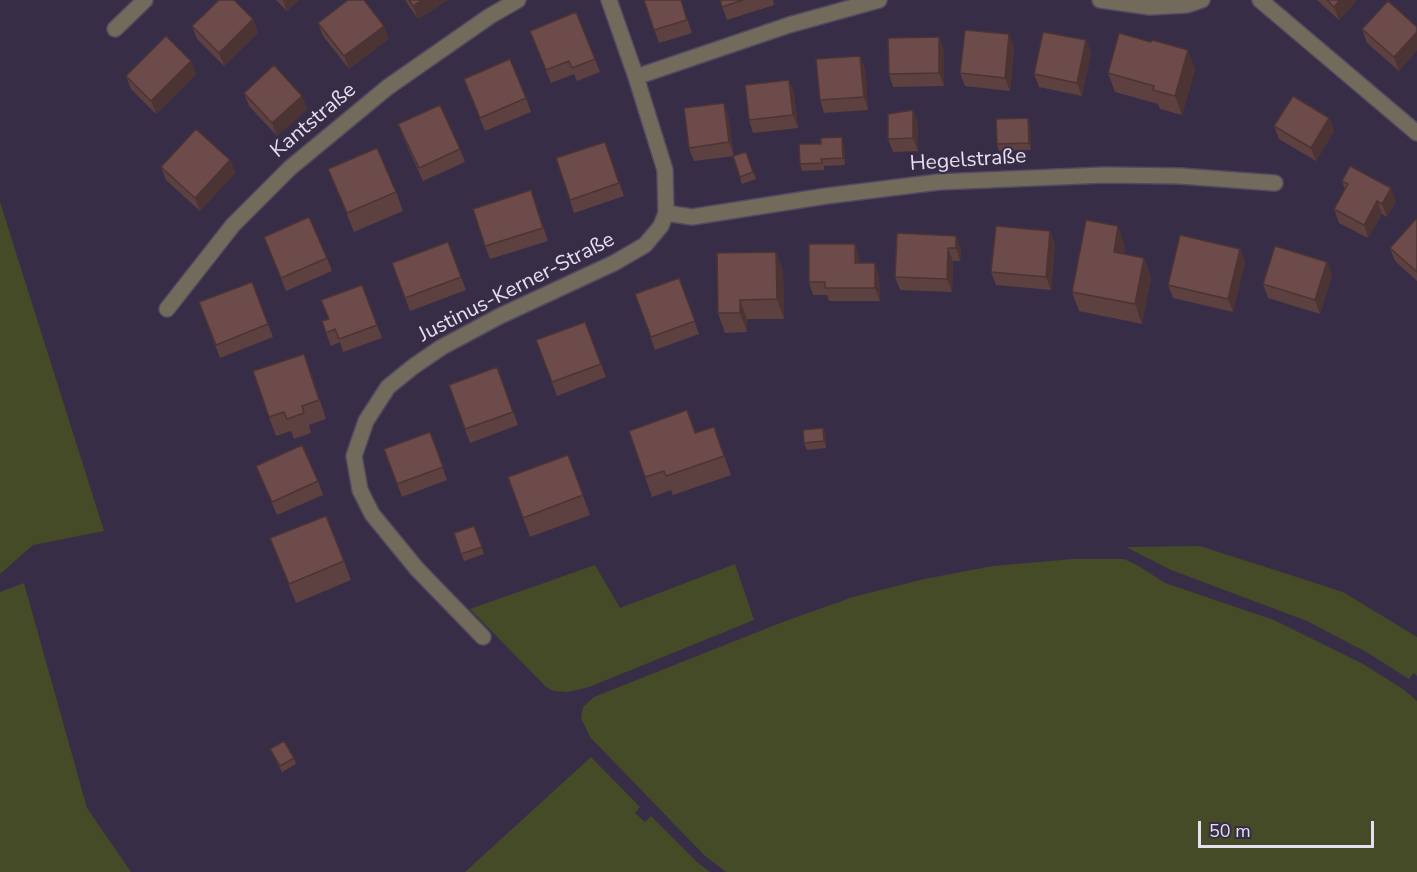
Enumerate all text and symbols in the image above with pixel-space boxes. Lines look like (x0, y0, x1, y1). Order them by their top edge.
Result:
street label: Kantstraße (266, 78, 362, 164)
street label: Hegelstraße (909, 144, 1027, 178)
street label: Justinus-Kerner-Straße (415, 228, 619, 348)
scale bar (1201, 809, 1376, 847)
text: 50 m (1209, 819, 1251, 843)

